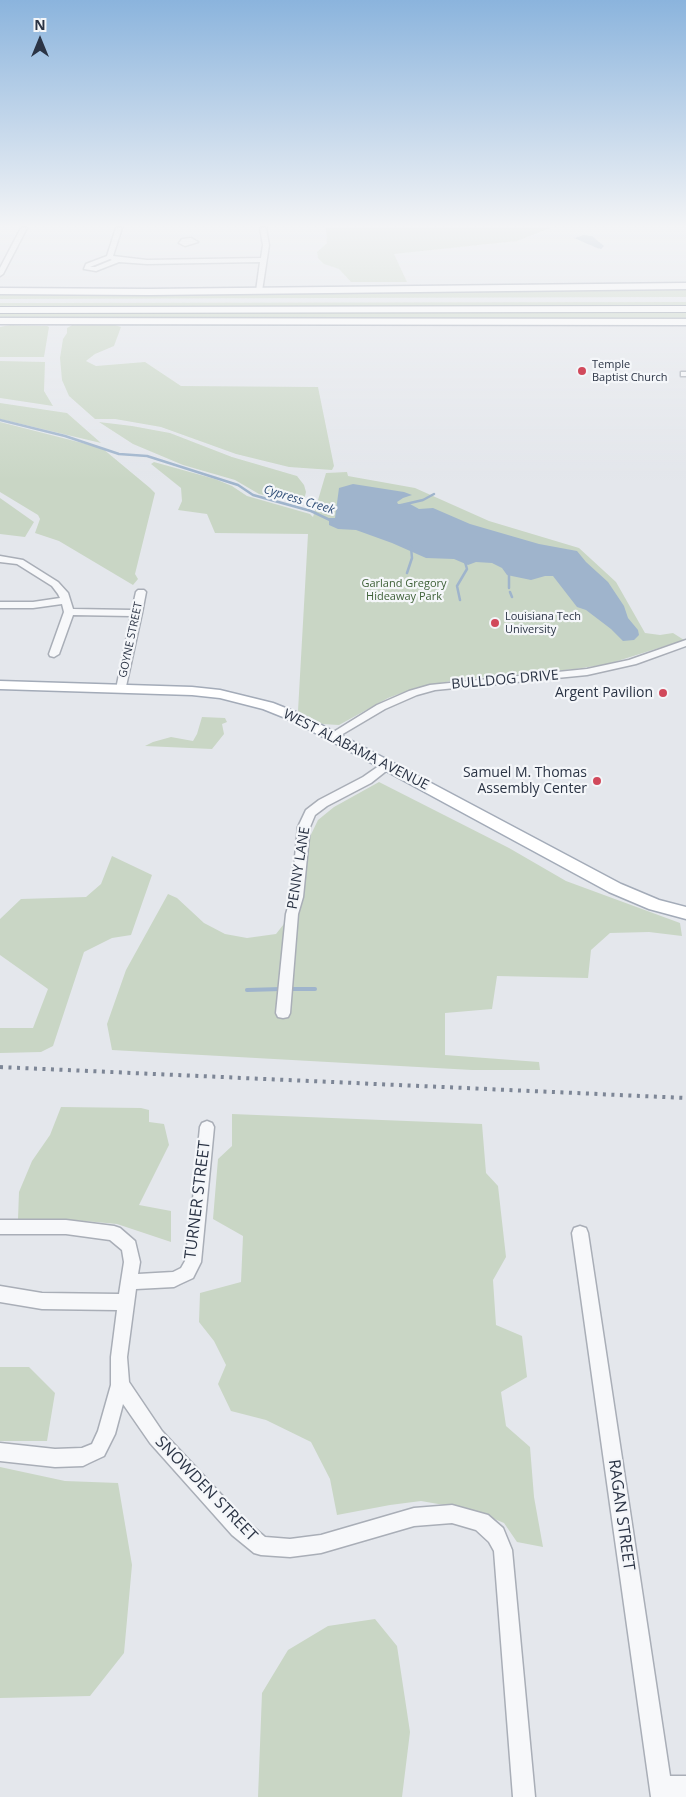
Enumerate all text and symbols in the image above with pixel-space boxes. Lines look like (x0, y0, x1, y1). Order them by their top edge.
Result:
north arrow (15, 15, 65, 65)
text: N (34, 15, 46, 34)
place label: Temple Baptist Church (592, 358, 668, 384)
marker: Temple Baptist Church (576, 365, 588, 377)
water label: Cypress Creek (262, 482, 336, 518)
park label: Garland Gregory Hideaway Park (361, 577, 447, 603)
street label: GOYNE STREET (117, 601, 145, 679)
place label: Louisiana Tech University (505, 610, 581, 636)
marker: Louisiana Tech University (489, 617, 501, 629)
street label: BULLDOG DRIVE (451, 667, 559, 693)
place label: Argent Pavilion (555, 685, 653, 701)
marker: Argent Pavilion (657, 687, 669, 699)
street label: WEST ALABAMA AVENUE (280, 706, 432, 794)
place label: Samuel M. Thomas Assembly Center (463, 765, 587, 798)
marker: Samuel M. Thomas Assembly Center (591, 775, 603, 787)
street label: PENNY LANE (284, 826, 314, 910)
street label: TURNER STREET (181, 1140, 215, 1260)
street label: SNOWDEN STREET (151, 1432, 261, 1546)
street label: RAGAN STREET (604, 1458, 638, 1572)

